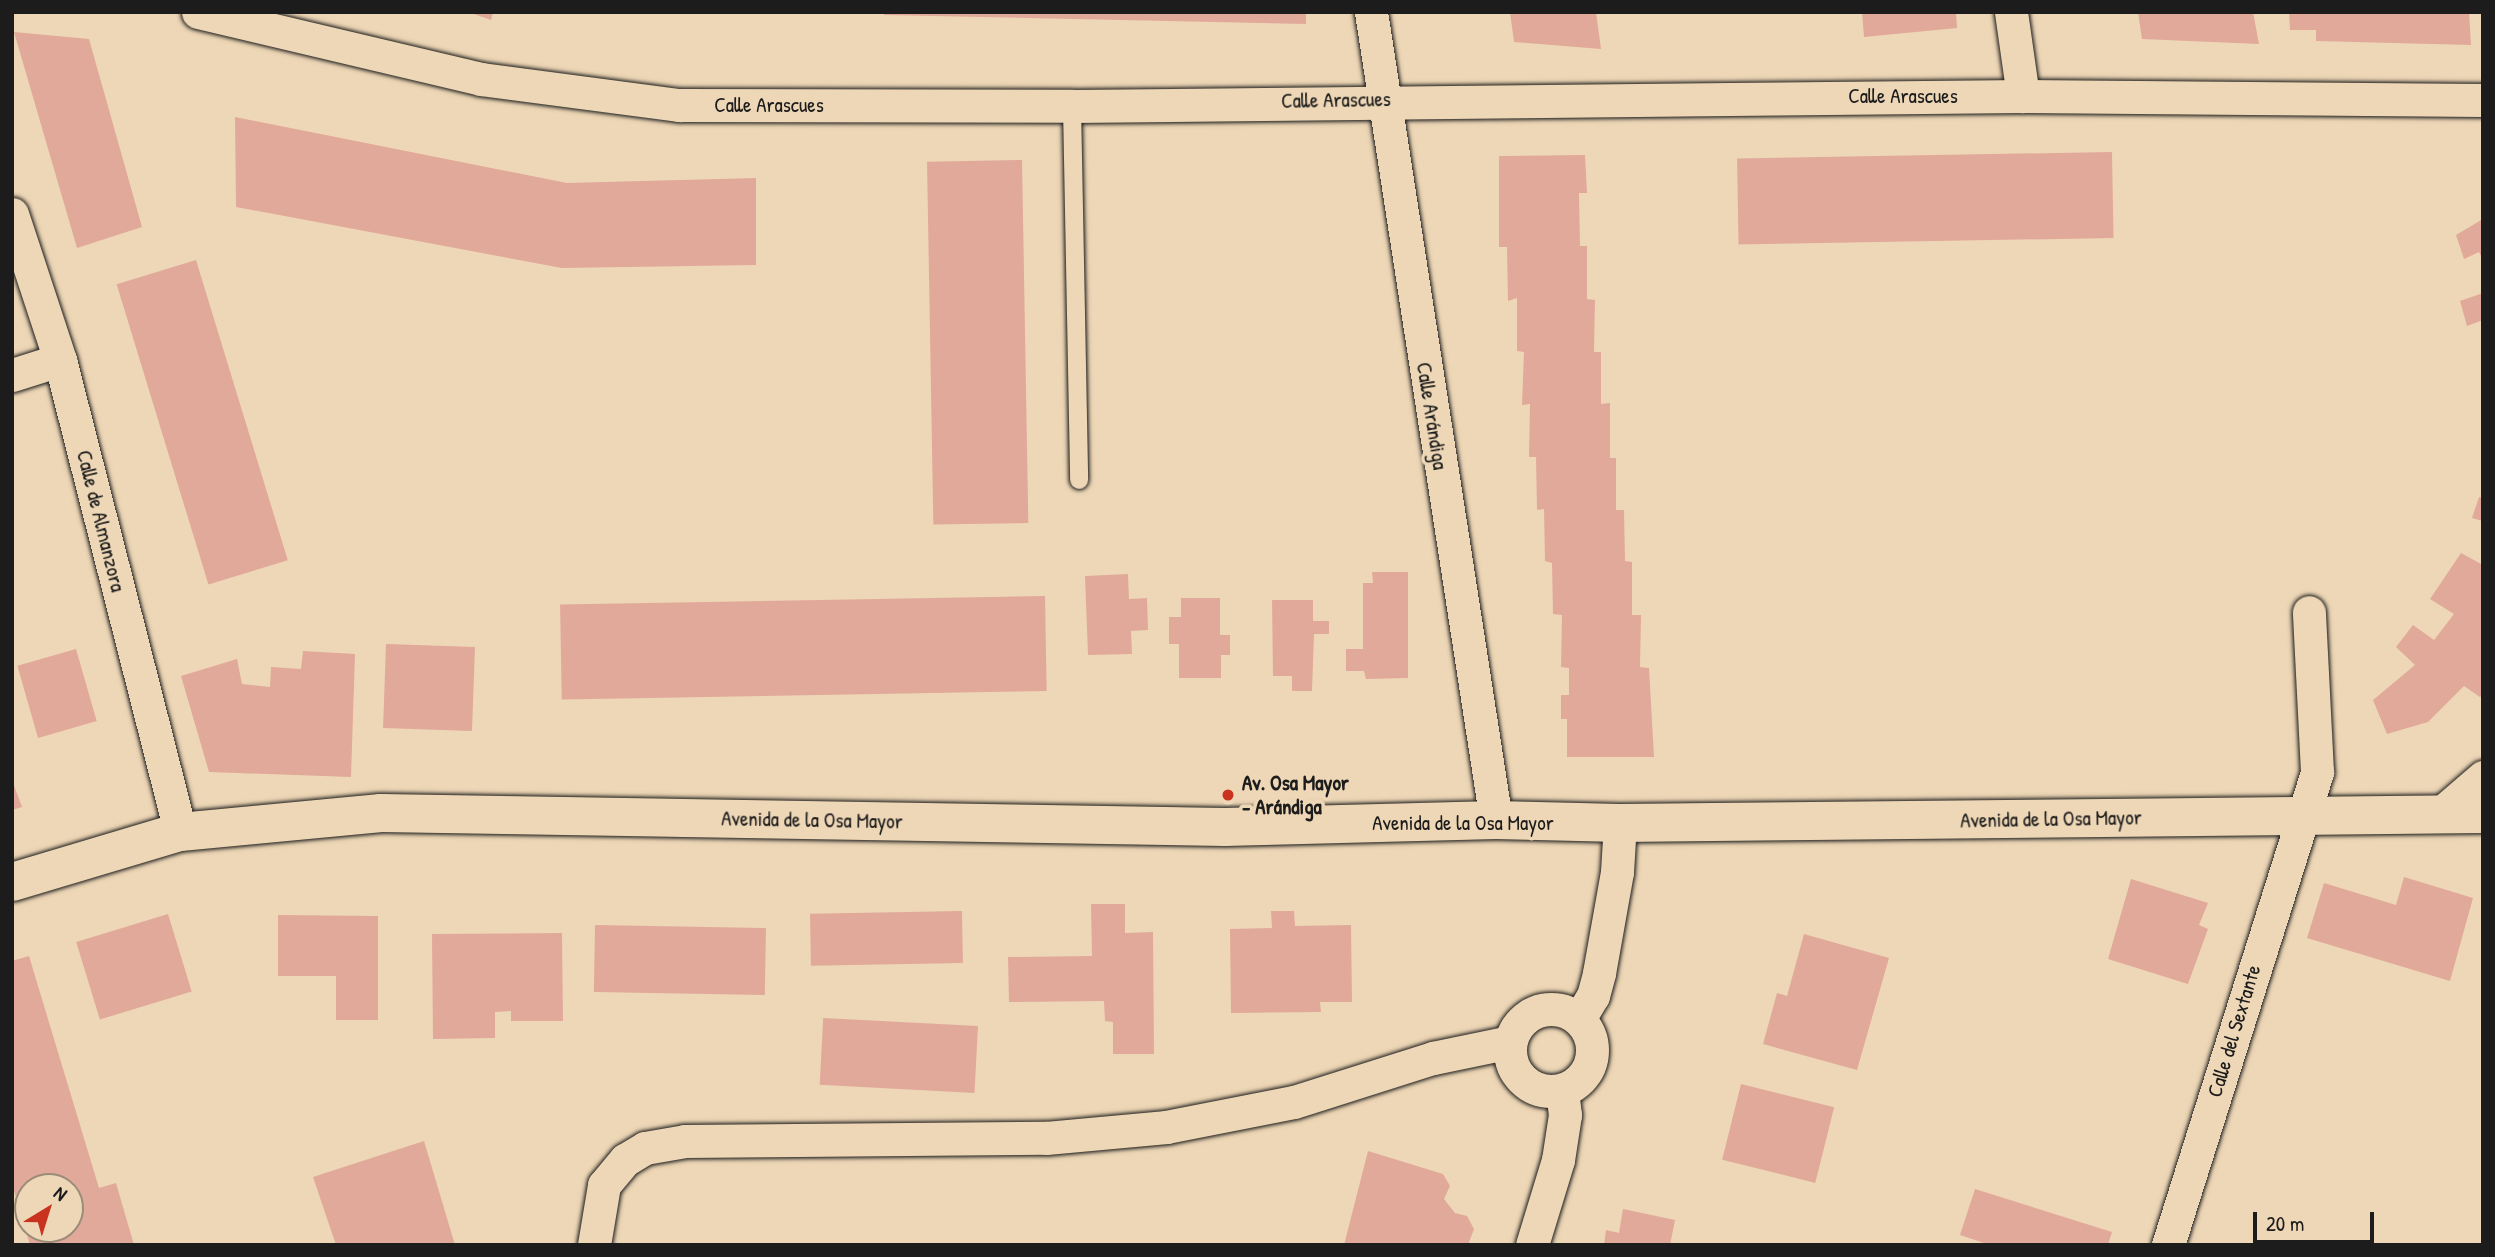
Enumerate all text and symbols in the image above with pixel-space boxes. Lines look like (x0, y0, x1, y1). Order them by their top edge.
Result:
street label: Calle Arascues (1848, 83, 1958, 109)
street label: Calle Arascues (1281, 86, 1391, 114)
street label: Calle Arascues (714, 92, 824, 118)
street label: Calle Arándiga (1411, 360, 1453, 472)
street label: Calle de Almanzora (71, 448, 131, 594)
place label: Av. Osa Mayor - Arándiga (1242, 770, 1349, 820)
marker: Av. Osa Mayor - Arándiga (1220, 787, 1236, 803)
street label: Avenida de la Osa Mayor (1960, 805, 2142, 833)
street label: Avenida de la Osa Mayor (721, 806, 903, 834)
street label: Avenida de la Osa Mayor (1372, 810, 1554, 836)
street label: Calle del Sextante (2202, 962, 2266, 1100)
north arrow (14, 1173, 84, 1243)
text: N (49, 1180, 73, 1206)
scale bar (2257, 1198, 2378, 1242)
text: 20 m (2266, 1209, 2304, 1238)

